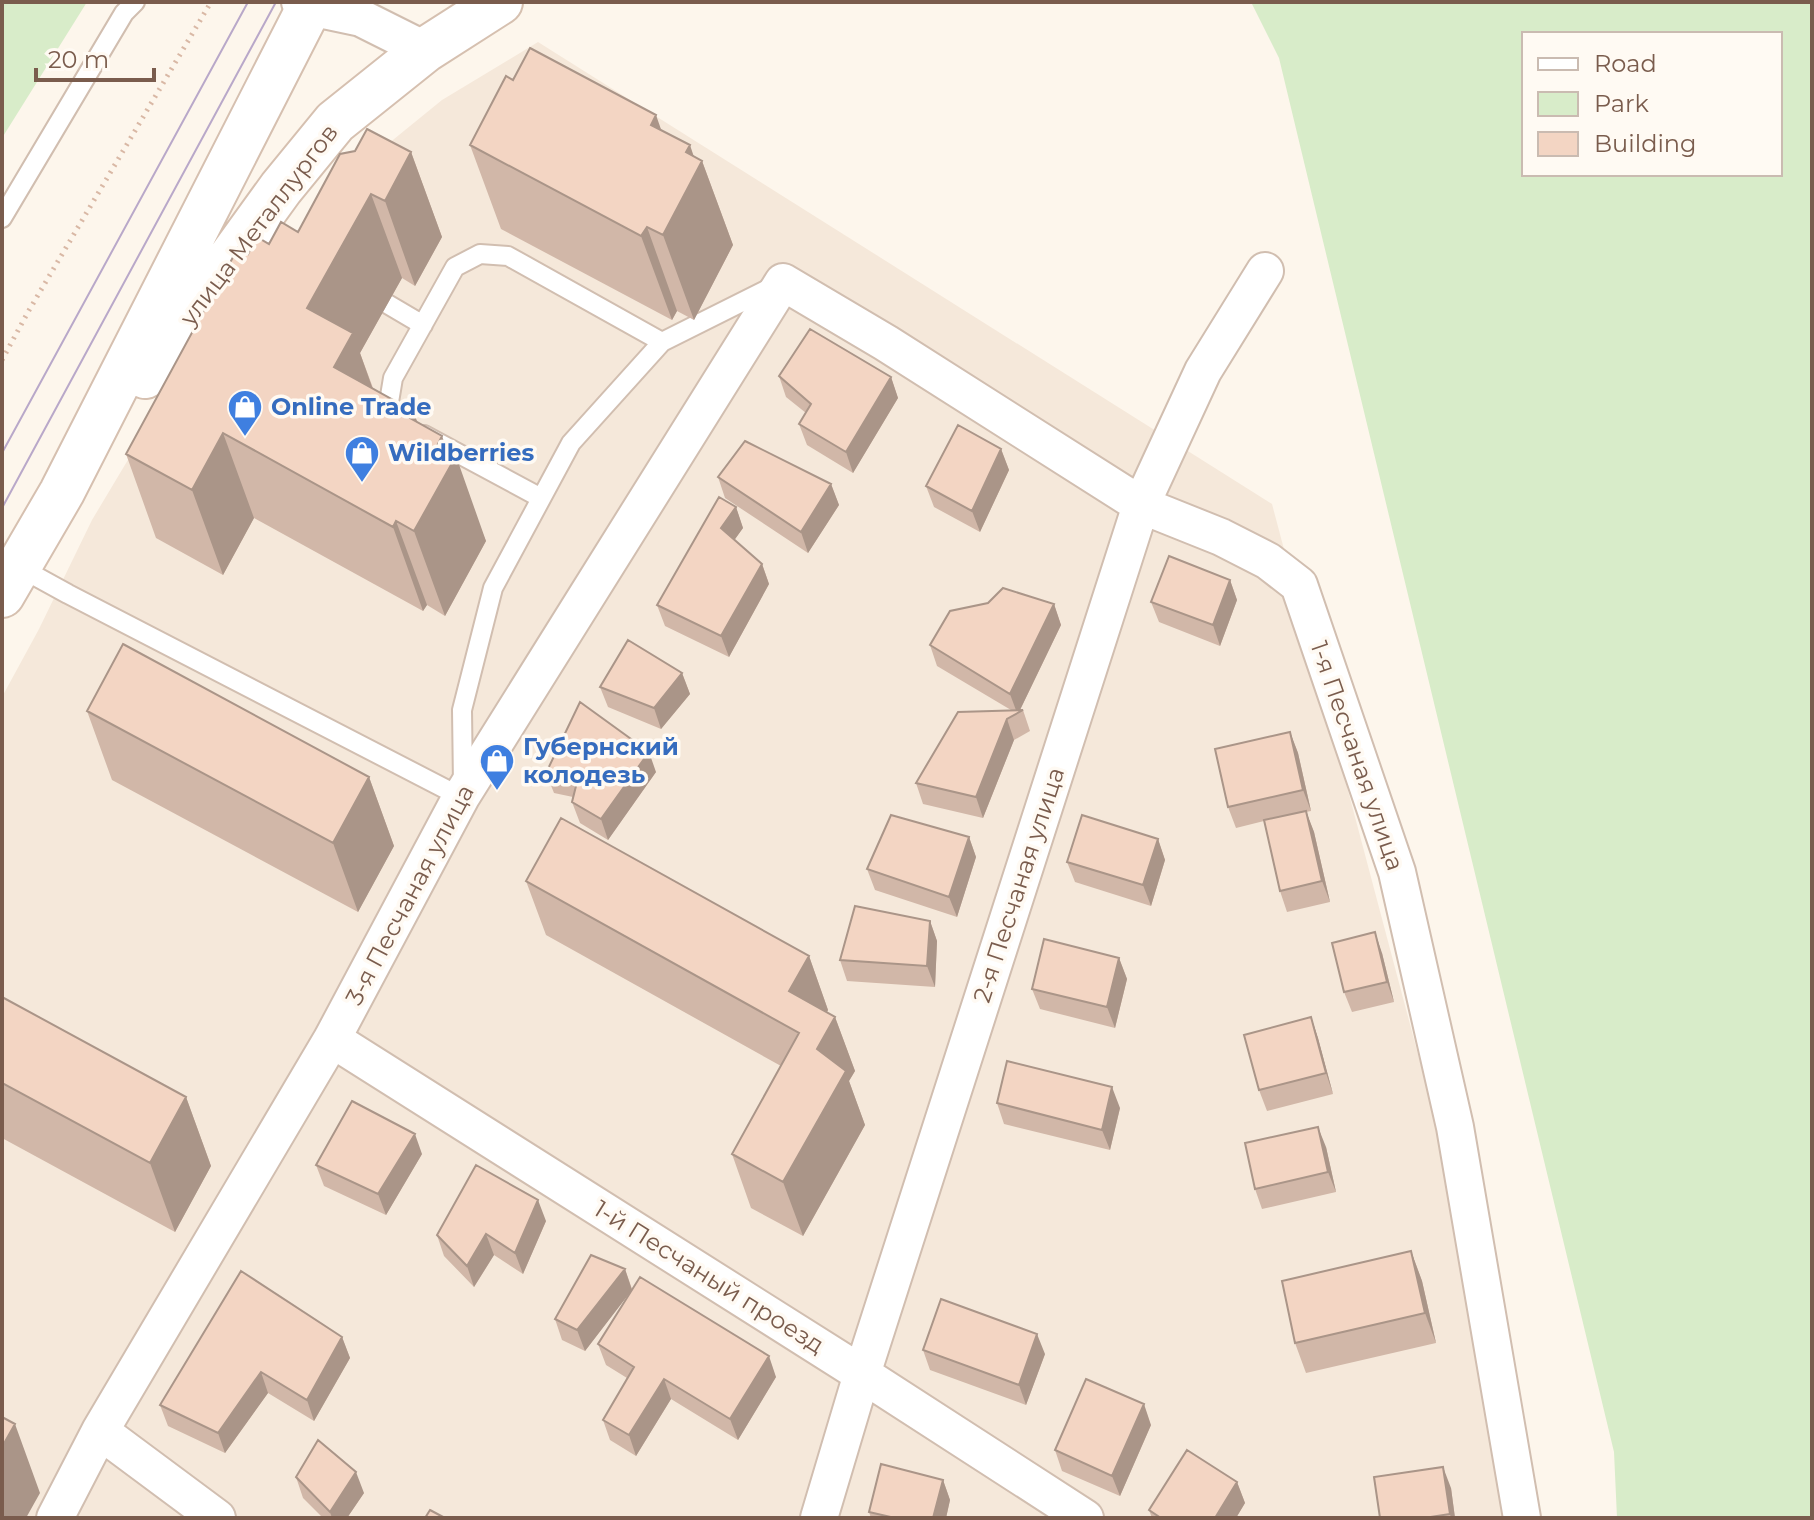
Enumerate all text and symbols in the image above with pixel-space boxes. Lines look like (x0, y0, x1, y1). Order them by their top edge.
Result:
scale bar (36, 32, 154, 82)
legend (1522, 32, 1782, 176)
text: 20 m (48, 45, 109, 74)
text: Road (1594, 49, 1657, 78)
text: Park (1594, 89, 1649, 118)
street label: улица Металлургов (173, 118, 344, 332)
text: Building (1594, 129, 1697, 158)
shop icon: Online Trade (226, 388, 264, 438)
place label: Online Trade (271, 392, 432, 421)
shop icon: Wildberries (343, 434, 381, 484)
place label: Wildberries (388, 438, 534, 467)
street label: 1-я Песчаная улица (1305, 637, 1410, 874)
place label: Губернский колодезь (523, 732, 679, 789)
shop icon: Губернский колодезь (478, 742, 516, 792)
street label: 2-я Песчаная улица (967, 764, 1070, 1006)
street label: 3-я Песчаная улица (339, 780, 480, 1010)
street label: 1-й Песчаный проезд (589, 1194, 830, 1359)

